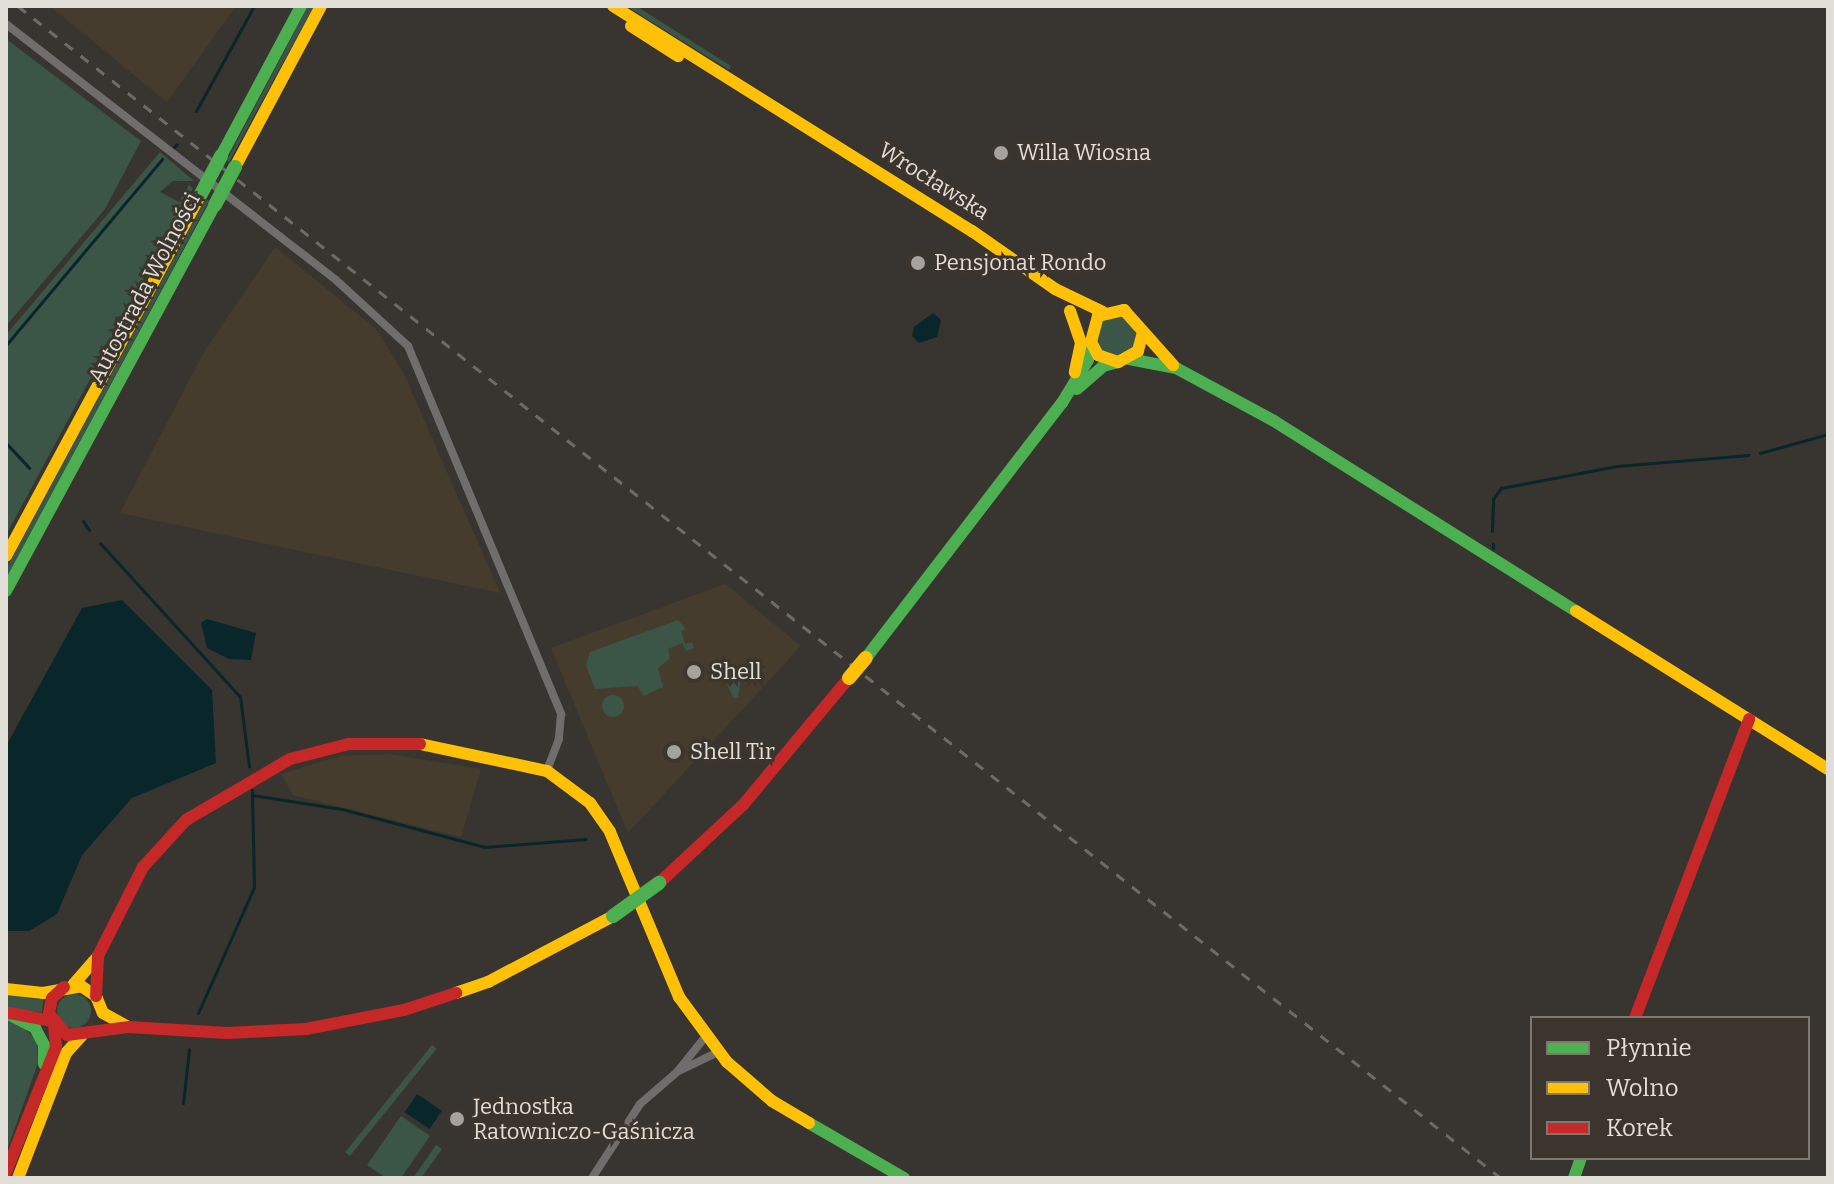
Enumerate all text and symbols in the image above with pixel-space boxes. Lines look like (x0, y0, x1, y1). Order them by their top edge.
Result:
street label: Wrocławska (874, 137, 994, 225)
place label: Willa Wiosna (1017, 140, 1151, 166)
marker: Willa Wiosna (992, 144, 1010, 162)
street label: Autostrada Wolności (82, 188, 206, 388)
place label: Pensjonat Rondo (934, 250, 1106, 276)
marker: Pensjonat Rondo (909, 254, 927, 272)
place label: Shell (710, 659, 762, 685)
marker: Shell (685, 663, 703, 681)
place label: Shell Tir (690, 739, 775, 765)
marker: Shell Tir (665, 743, 683, 761)
legend (1530, 1016, 1810, 1160)
text: Płynnie (1606, 1034, 1692, 1062)
text: Wolno (1606, 1074, 1679, 1102)
place label: Jednostka Ratowniczo-Gaśnicza (473, 1093, 695, 1144)
marker: Jednostka Ratowniczo-Gaśnicza (448, 1110, 466, 1128)
text: Korek (1606, 1114, 1673, 1142)

